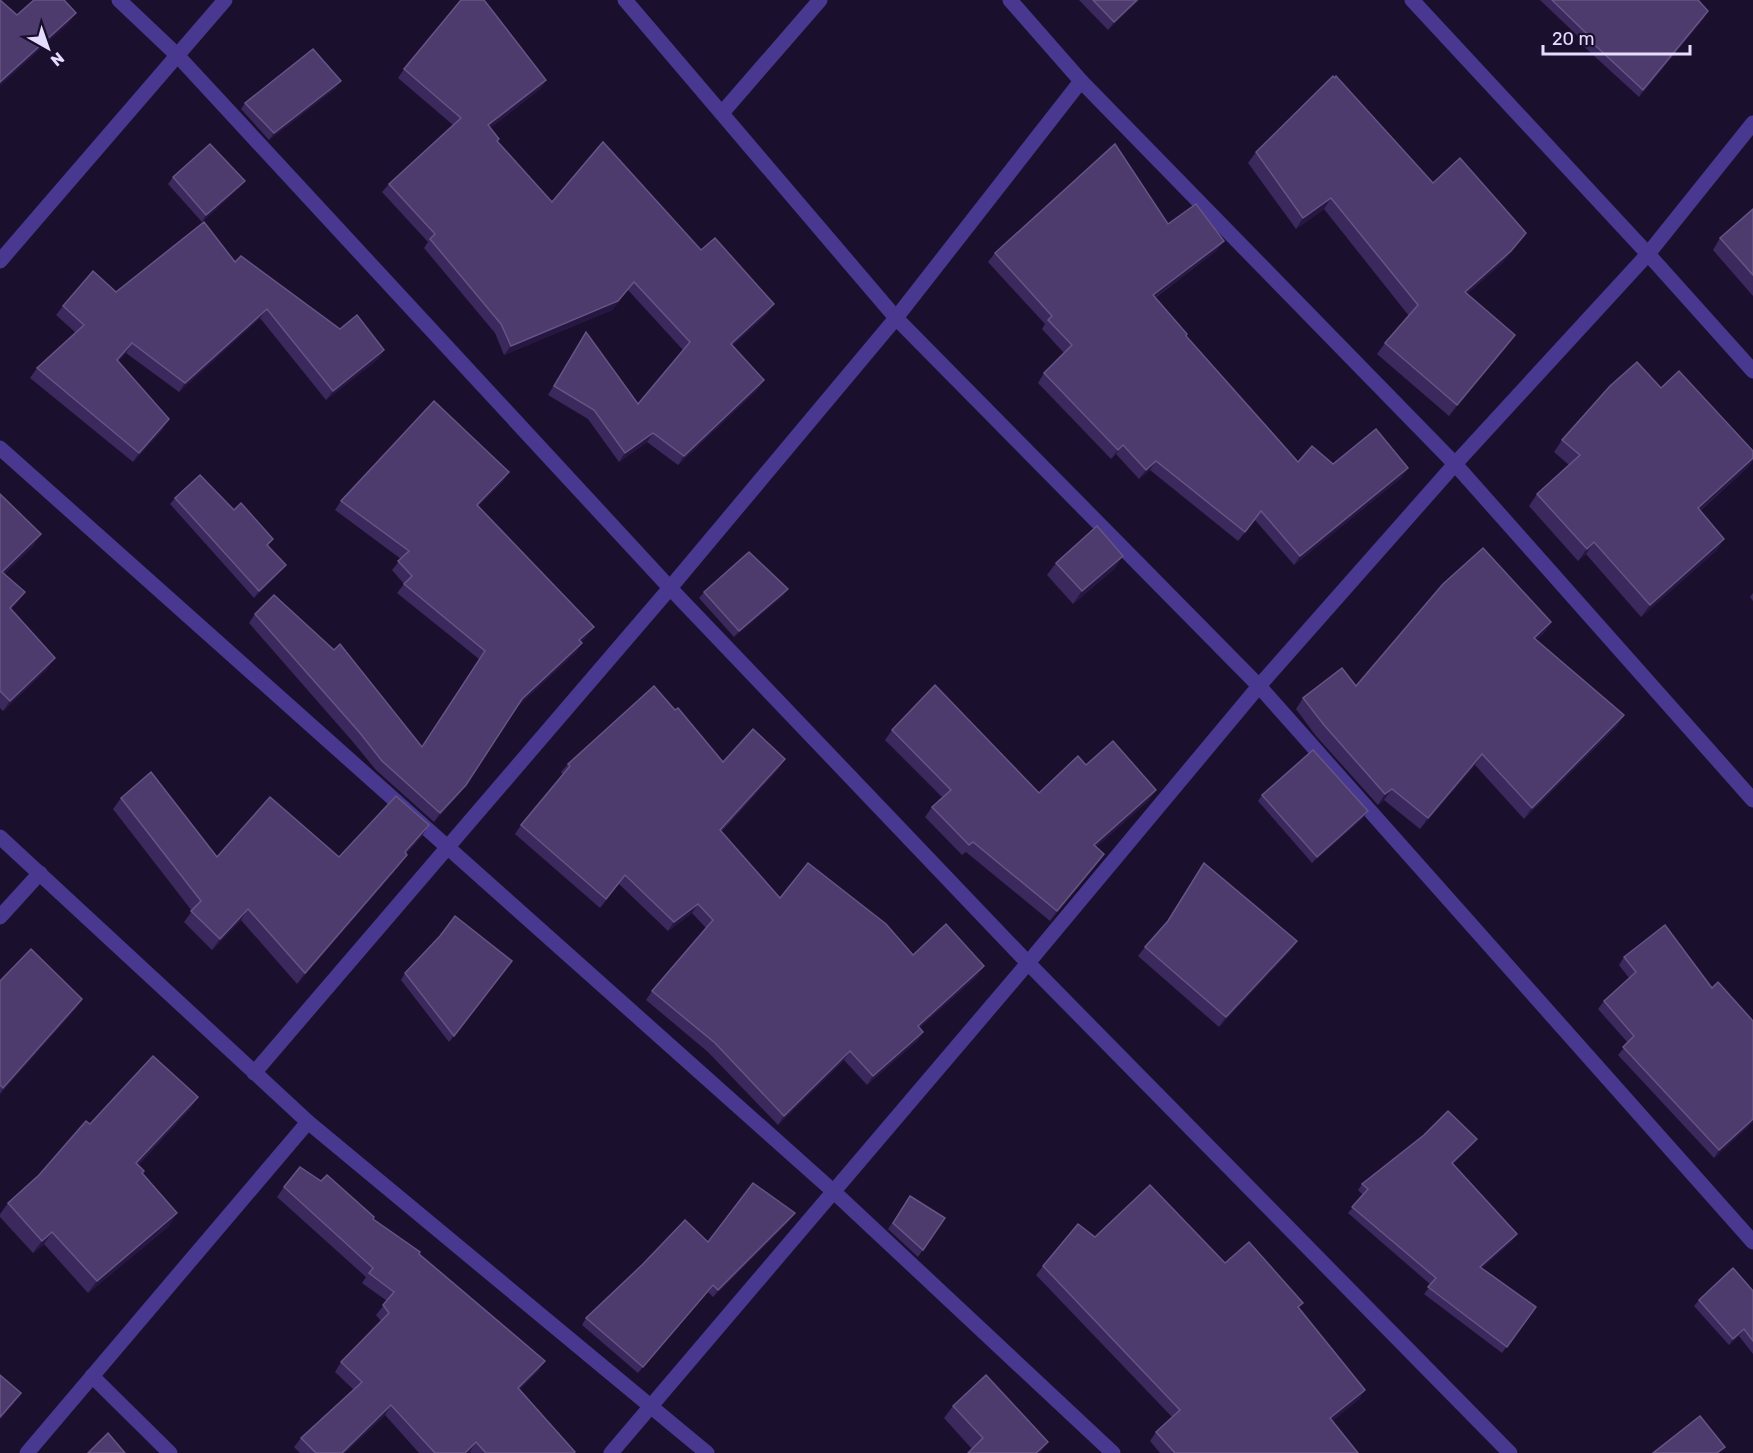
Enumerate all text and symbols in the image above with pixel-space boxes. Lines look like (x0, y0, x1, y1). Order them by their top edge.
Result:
north arrow (18, 18, 78, 78)
scale bar (1543, 18, 1690, 56)
text: 20 m (1552, 28, 1594, 50)
text: N (47, 48, 68, 70)

